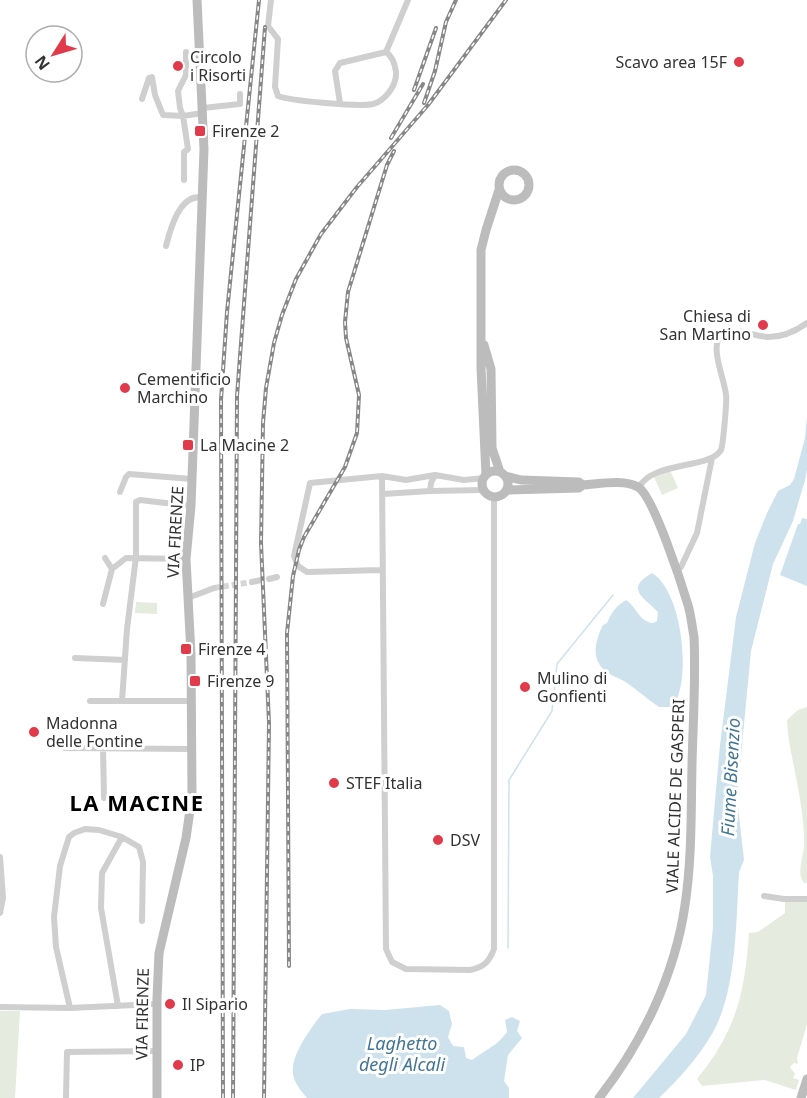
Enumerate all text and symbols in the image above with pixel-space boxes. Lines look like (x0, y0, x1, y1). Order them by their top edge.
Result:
north arrow (24, 24, 84, 84)
place label: Circolo i Risorti (190, 46, 246, 86)
text: N (29, 51, 55, 75)
place label: Scavo area 15F (616, 51, 727, 73)
marker: Scavo area 15F (732, 55, 746, 69)
marker: Circolo i Risorti (171, 59, 185, 73)
place label: Firenze 2 (212, 120, 280, 142)
marker: Firenze 2 (193, 124, 207, 138)
place label: Chiesa di San Martino (660, 305, 751, 345)
marker: Chiesa di San Martino (756, 318, 770, 332)
place label: Cementificio Marchino (137, 368, 231, 408)
marker: Cementificio Marchino (118, 381, 132, 395)
place label: La Macine 2 (200, 434, 289, 456)
marker: La Macine 2 (181, 438, 195, 452)
street label: VIA FIRENZE (162, 485, 188, 579)
place label: Firenze 4 (198, 638, 266, 660)
marker: Firenze 4 (179, 642, 193, 656)
place label: Mulino di Gonfienti (537, 667, 607, 707)
place label: Firenze 9 (207, 670, 275, 692)
marker: Firenze 9 (188, 674, 202, 688)
marker: Mulino di Gonfienti (518, 680, 532, 694)
street label: VIALE ALCIDE DE GASPERI (661, 698, 689, 894)
place label: Madonna delle Fontine (46, 712, 143, 752)
water label: Fiume Bisenzio (715, 717, 745, 837)
marker: Madonna delle Fontine (27, 725, 41, 739)
place label: STEF Italia (346, 772, 422, 794)
marker: STEF Italia (327, 776, 341, 790)
district label: LA MACINE (69, 787, 205, 817)
place label: DSV (450, 829, 480, 851)
marker: DSV (431, 833, 445, 847)
street label: VIA FIRENZE (130, 968, 154, 1060)
place label: Il Sipario (182, 993, 248, 1015)
marker: Il Sipario (163, 997, 177, 1011)
water label: Laghetto degli Alcali (359, 1031, 445, 1076)
place label: IP (190, 1054, 205, 1076)
marker: IP (171, 1058, 185, 1072)

